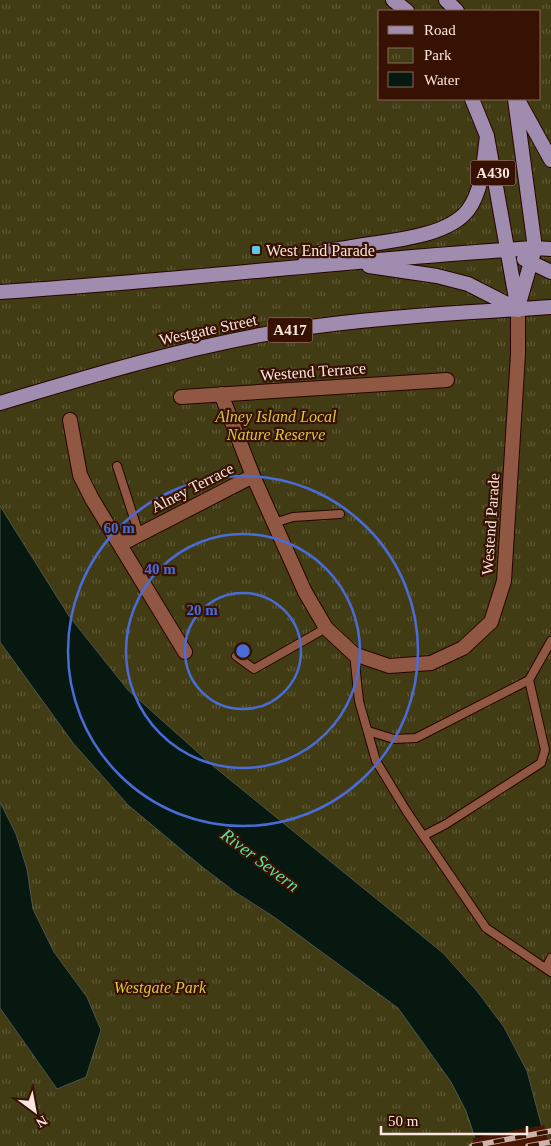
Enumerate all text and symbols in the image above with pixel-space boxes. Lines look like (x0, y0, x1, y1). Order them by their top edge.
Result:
legend (378, 10, 541, 100)
text: Road (424, 22, 456, 38)
text: Park (424, 47, 452, 63)
text: Water (424, 72, 459, 88)
road number: A430 (470, 160, 516, 186)
place label: West End Parade (266, 242, 375, 259)
marker: West End Parade (250, 244, 262, 256)
street label: Westgate Street (158, 311, 259, 349)
road number: A417 (268, 318, 312, 342)
street label: Westend Terrace (260, 359, 367, 384)
park label: Alney Island Local Nature Reserve (215, 408, 337, 443)
street label: Alney Terrace (148, 459, 237, 516)
street label: Westend Parade (478, 472, 503, 576)
text: 60 m (103, 520, 135, 536)
text: 40 m (144, 561, 176, 577)
text: 20 m (186, 602, 218, 618)
centre of rings (234, 642, 252, 660)
water label: River Severn (216, 824, 303, 896)
park label: Westgate Park (114, 979, 207, 997)
north arrow (10, 1086, 60, 1136)
scale bar (381, 1104, 527, 1136)
text: N (33, 1113, 50, 1131)
text: 50 m (388, 1113, 419, 1129)

